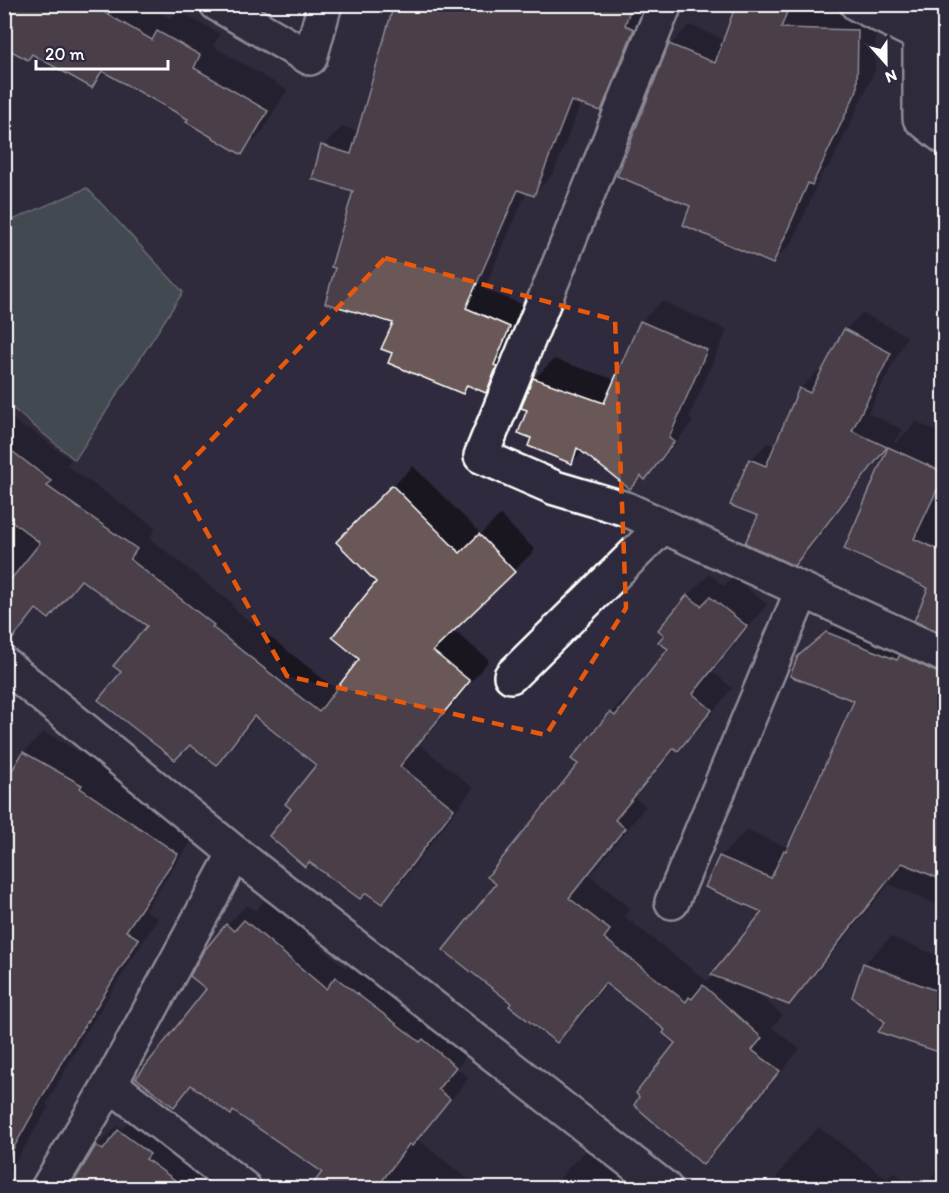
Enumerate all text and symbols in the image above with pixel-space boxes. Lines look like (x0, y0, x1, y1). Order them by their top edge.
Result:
scale bar (36, 33, 168, 71)
north arrow (856, 33, 916, 93)
text: 20 m (45, 43, 85, 65)
text: N (883, 66, 900, 87)

